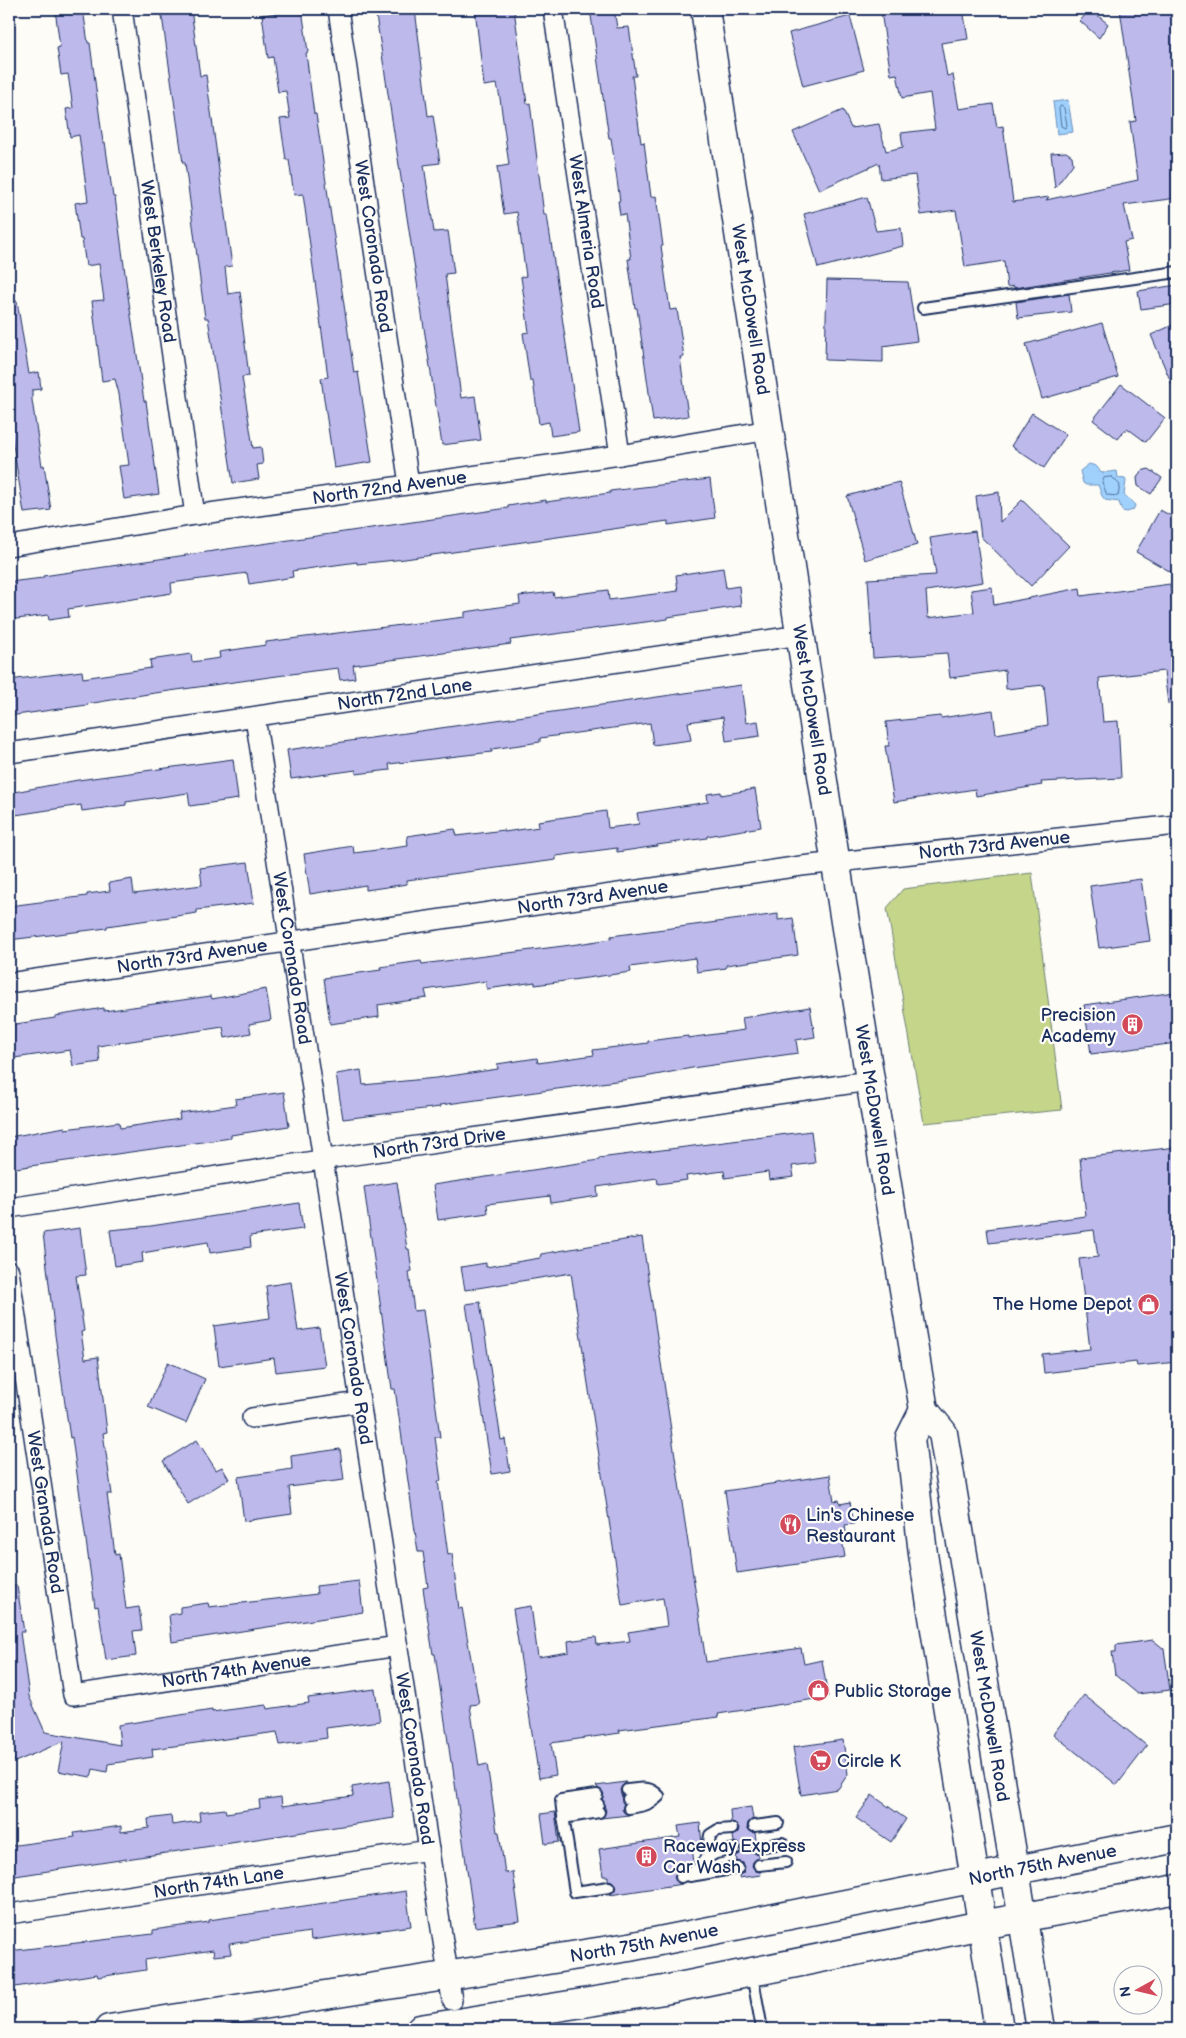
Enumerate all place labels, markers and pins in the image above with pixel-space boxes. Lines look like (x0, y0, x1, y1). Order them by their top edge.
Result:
place label: Precision Academy (1041, 1005, 1117, 1047)
building icon: Precision Academy (1120, 1013, 1144, 1037)
shop icon: The Home Depot (1136, 1292, 1160, 1316)
place label: The Home Depot (993, 1294, 1132, 1315)
place label: Lin's Chinese Restaurant (806, 1505, 915, 1547)
restaurant icon: Lin's Chinese Restaurant (778, 1513, 802, 1537)
shop icon: Public Storage (806, 1679, 830, 1703)
place label: Public Storage (834, 1681, 952, 1702)
supermarket icon: Circle K (809, 1749, 833, 1773)
place label: Circle K (837, 1751, 901, 1772)
place label: Raceway Express Car Wash (663, 1836, 806, 1878)
building icon: Raceway Express Car Wash (635, 1844, 659, 1868)

